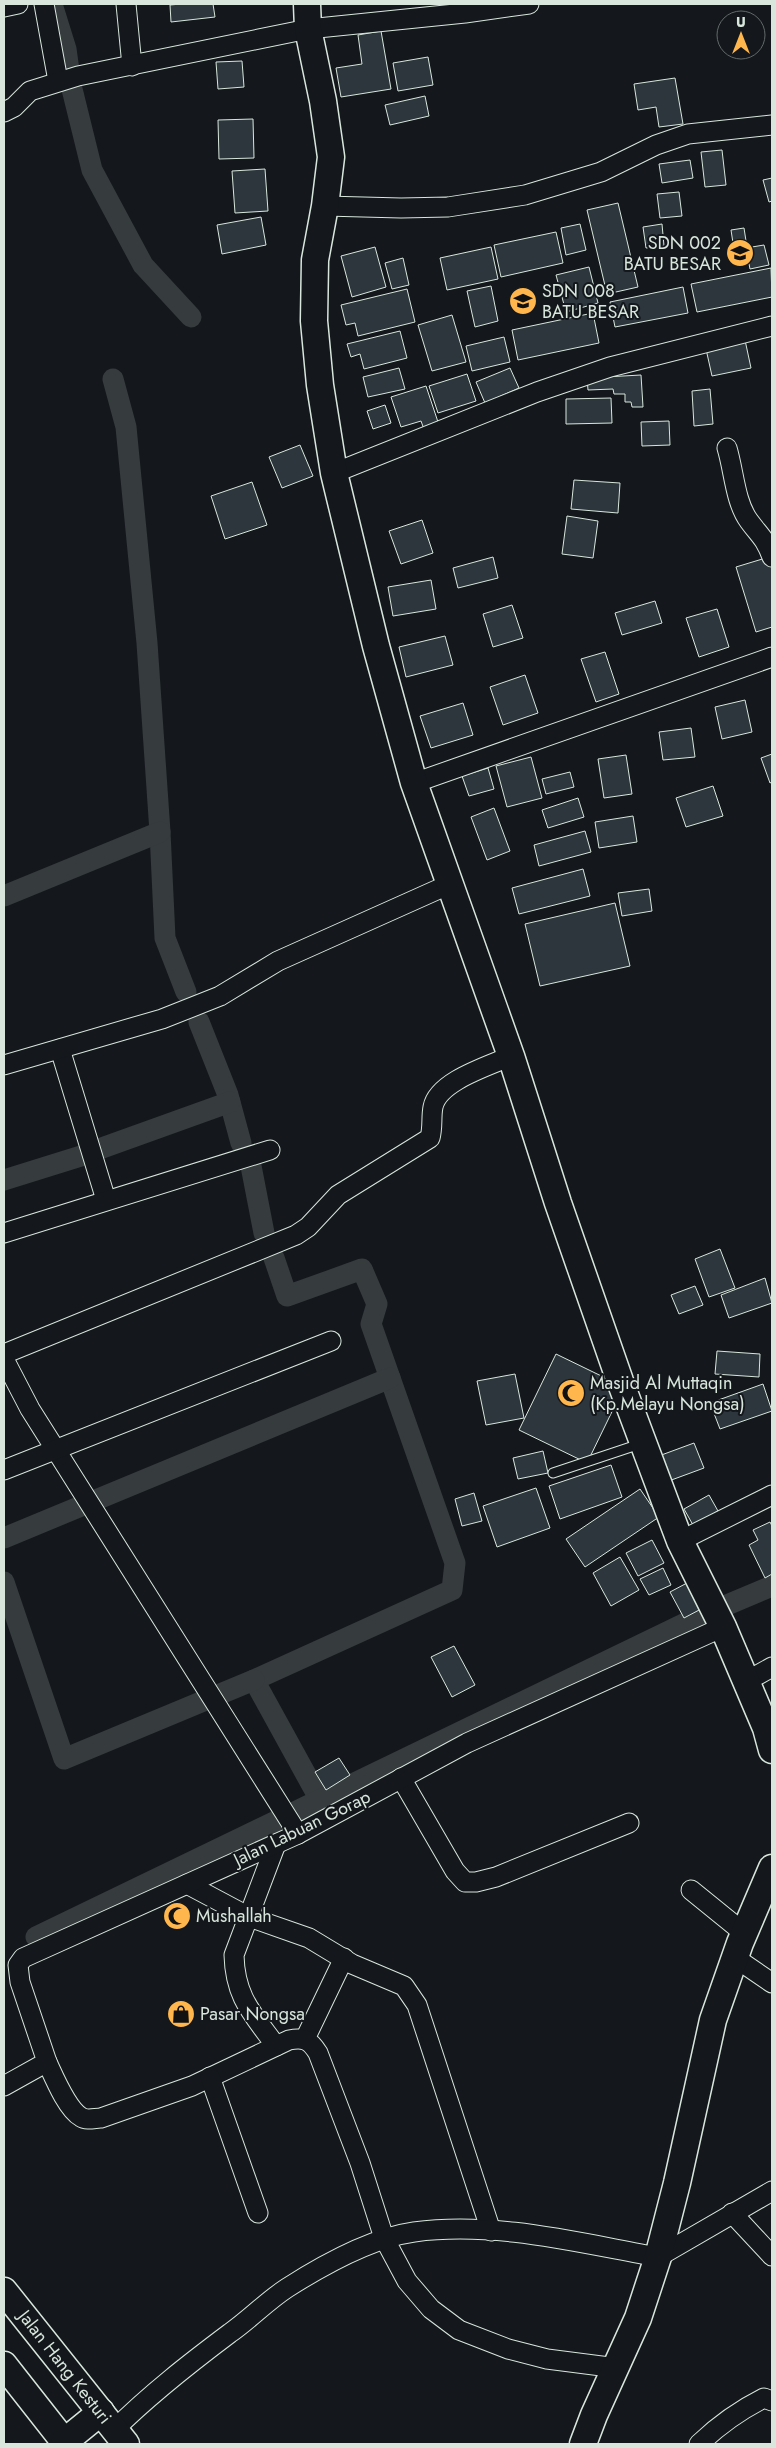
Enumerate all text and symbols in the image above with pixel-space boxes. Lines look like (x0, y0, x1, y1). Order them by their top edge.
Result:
north arrow (716, 10, 766, 60)
text: U (736, 12, 746, 32)
place label: SDN 002 BATU BESAR (624, 230, 721, 277)
school or university icon: SDN 002 BATU BESAR (725, 238, 755, 268)
place label: SDN 008 BATU BESAR (542, 278, 639, 325)
school or university icon: SDN 008 BATU BESAR (508, 286, 538, 316)
place label: Masjid Al Muttaqin (Kp.Melayu Nongsa) (590, 1370, 745, 1417)
mosque icon: Masjid Al Muttaqin (Kp.Melayu Nongsa) (556, 1378, 586, 1408)
street label: Jalan Labuan Gorap (227, 1784, 375, 1873)
mosque icon: Mushallah (162, 1901, 192, 1931)
place label: Mushallah (196, 1903, 272, 1929)
shop icon: Pasar Nongsa (166, 1999, 196, 2029)
place label: Pasar Nongsa (200, 2001, 305, 2027)
street label: Jalan Hang Kesturi (11, 2303, 118, 2429)

